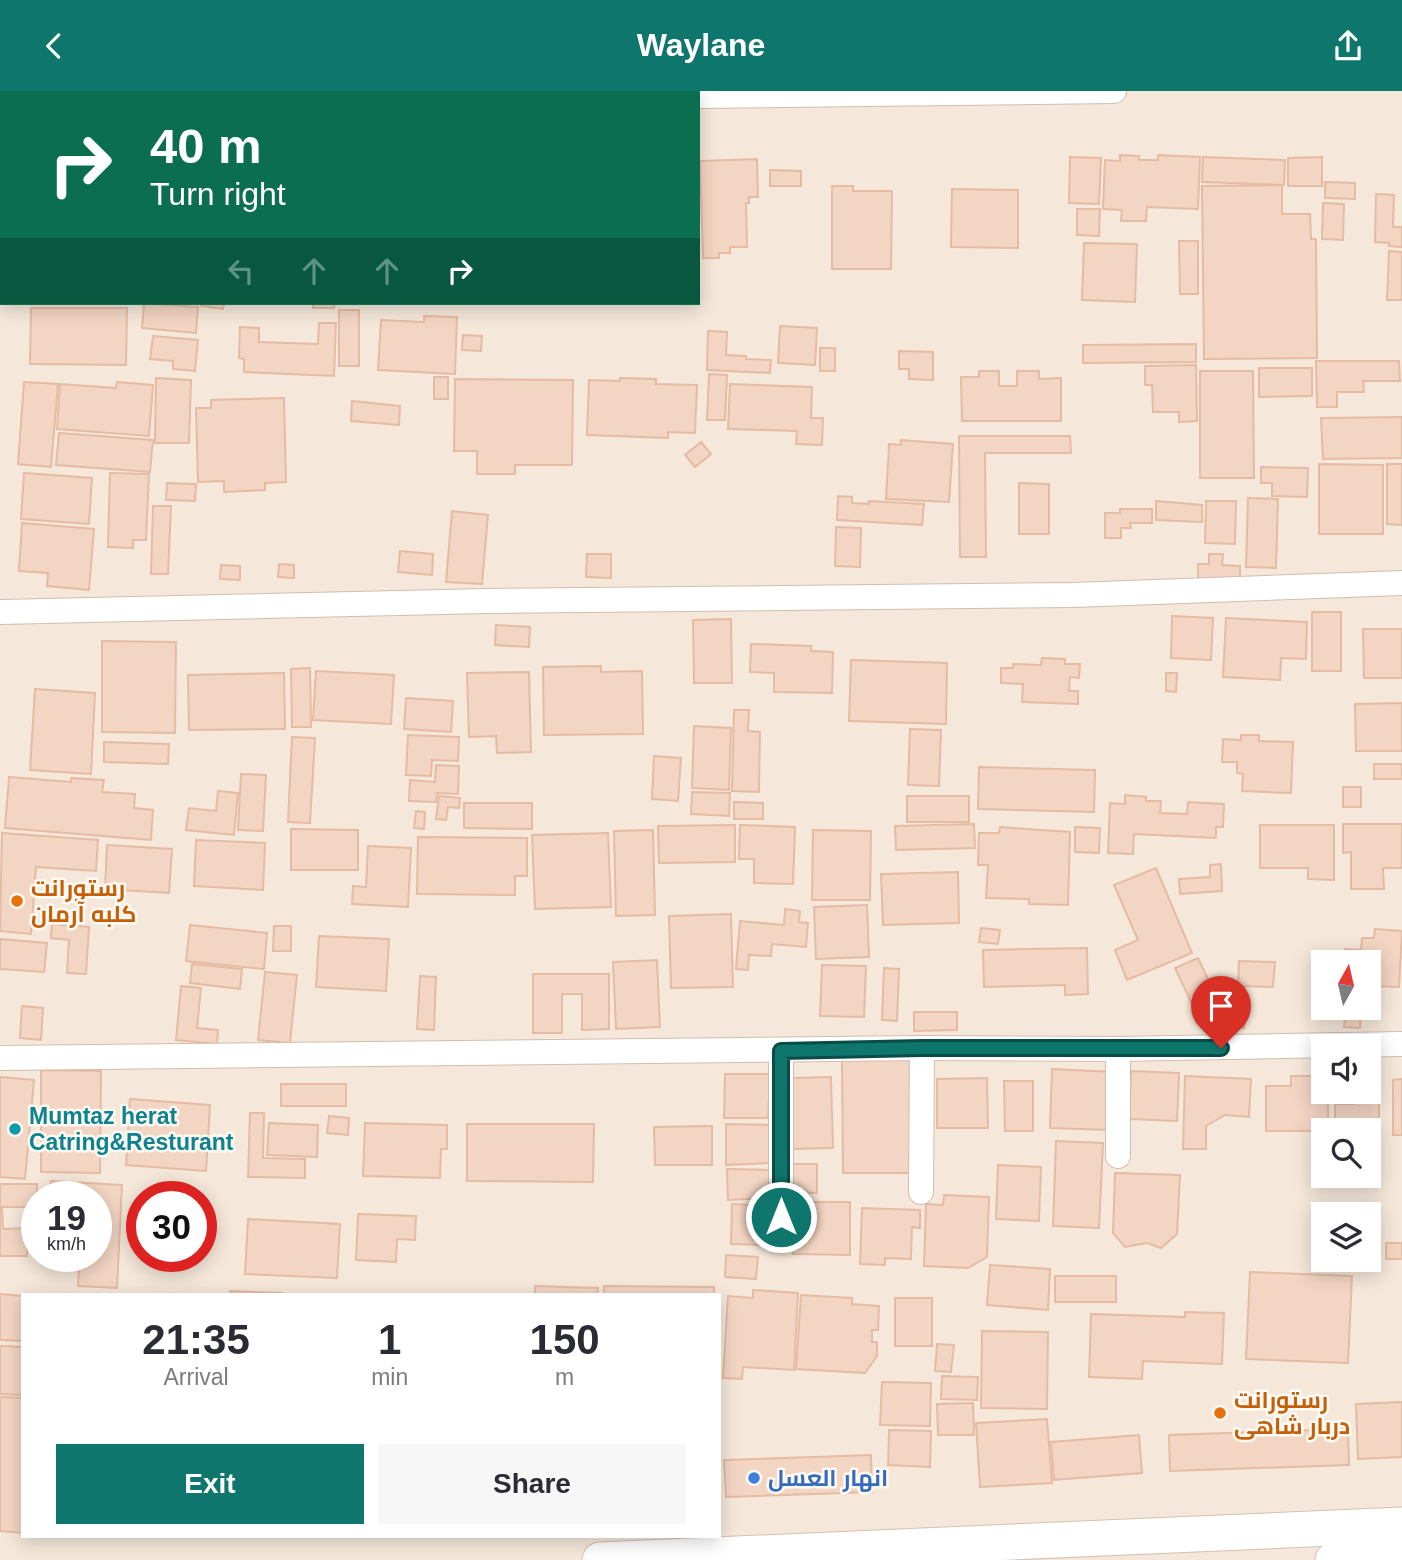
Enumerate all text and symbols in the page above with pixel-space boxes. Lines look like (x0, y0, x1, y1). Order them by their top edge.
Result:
icon: back (35, 27, 73, 65)
text: Waylane (637, 27, 765, 63)
icon: share (1329, 27, 1367, 65)
icon: right (35, 119, 126, 210)
text: 40 m (150, 119, 262, 173)
text: Turn right (150, 176, 286, 212)
icon: left (222, 252, 260, 290)
icon: ahead (295, 252, 333, 290)
icon: ahead (368, 252, 406, 290)
icon: right (441, 252, 479, 290)
place label: رستورانت کلبه آرمان (31, 875, 137, 928)
marker: رستورانت کلبه آرمان (9, 893, 25, 909)
north arrow (1311, 950, 1381, 1020)
map controls (1311, 950, 1381, 1272)
pin (1191, 976, 1251, 1048)
icon: arrive (1202, 987, 1240, 1025)
button: sound (1311, 1034, 1381, 1104)
place label: Mumtaz herat Catring&Resturant (29, 1103, 234, 1155)
button: search (1311, 1118, 1381, 1188)
marker: Mumtaz herat Catring&Resturant (7, 1121, 23, 1137)
position arrow (744, 1180, 818, 1254)
speed limit sign: 30 (126, 1181, 217, 1272)
text: 19 (47, 1198, 86, 1237)
button: layers (1311, 1202, 1381, 1272)
text: km/h (47, 1234, 86, 1254)
text: 21:35 (142, 1316, 250, 1363)
text: 1 (378, 1316, 401, 1363)
text: 150 (530, 1316, 600, 1363)
text: Arrival (163, 1364, 229, 1390)
text: min (371, 1364, 408, 1390)
text: m (555, 1364, 574, 1390)
place label: رستورانت دربار شاهی (1234, 1387, 1350, 1440)
marker: رستورانت دربار شاهی (1212, 1405, 1228, 1421)
button: Exit (56, 1444, 364, 1524)
button: Share (378, 1444, 686, 1524)
place label: انهار العسل (768, 1465, 888, 1492)
marker: انهار العسل (746, 1470, 762, 1486)

